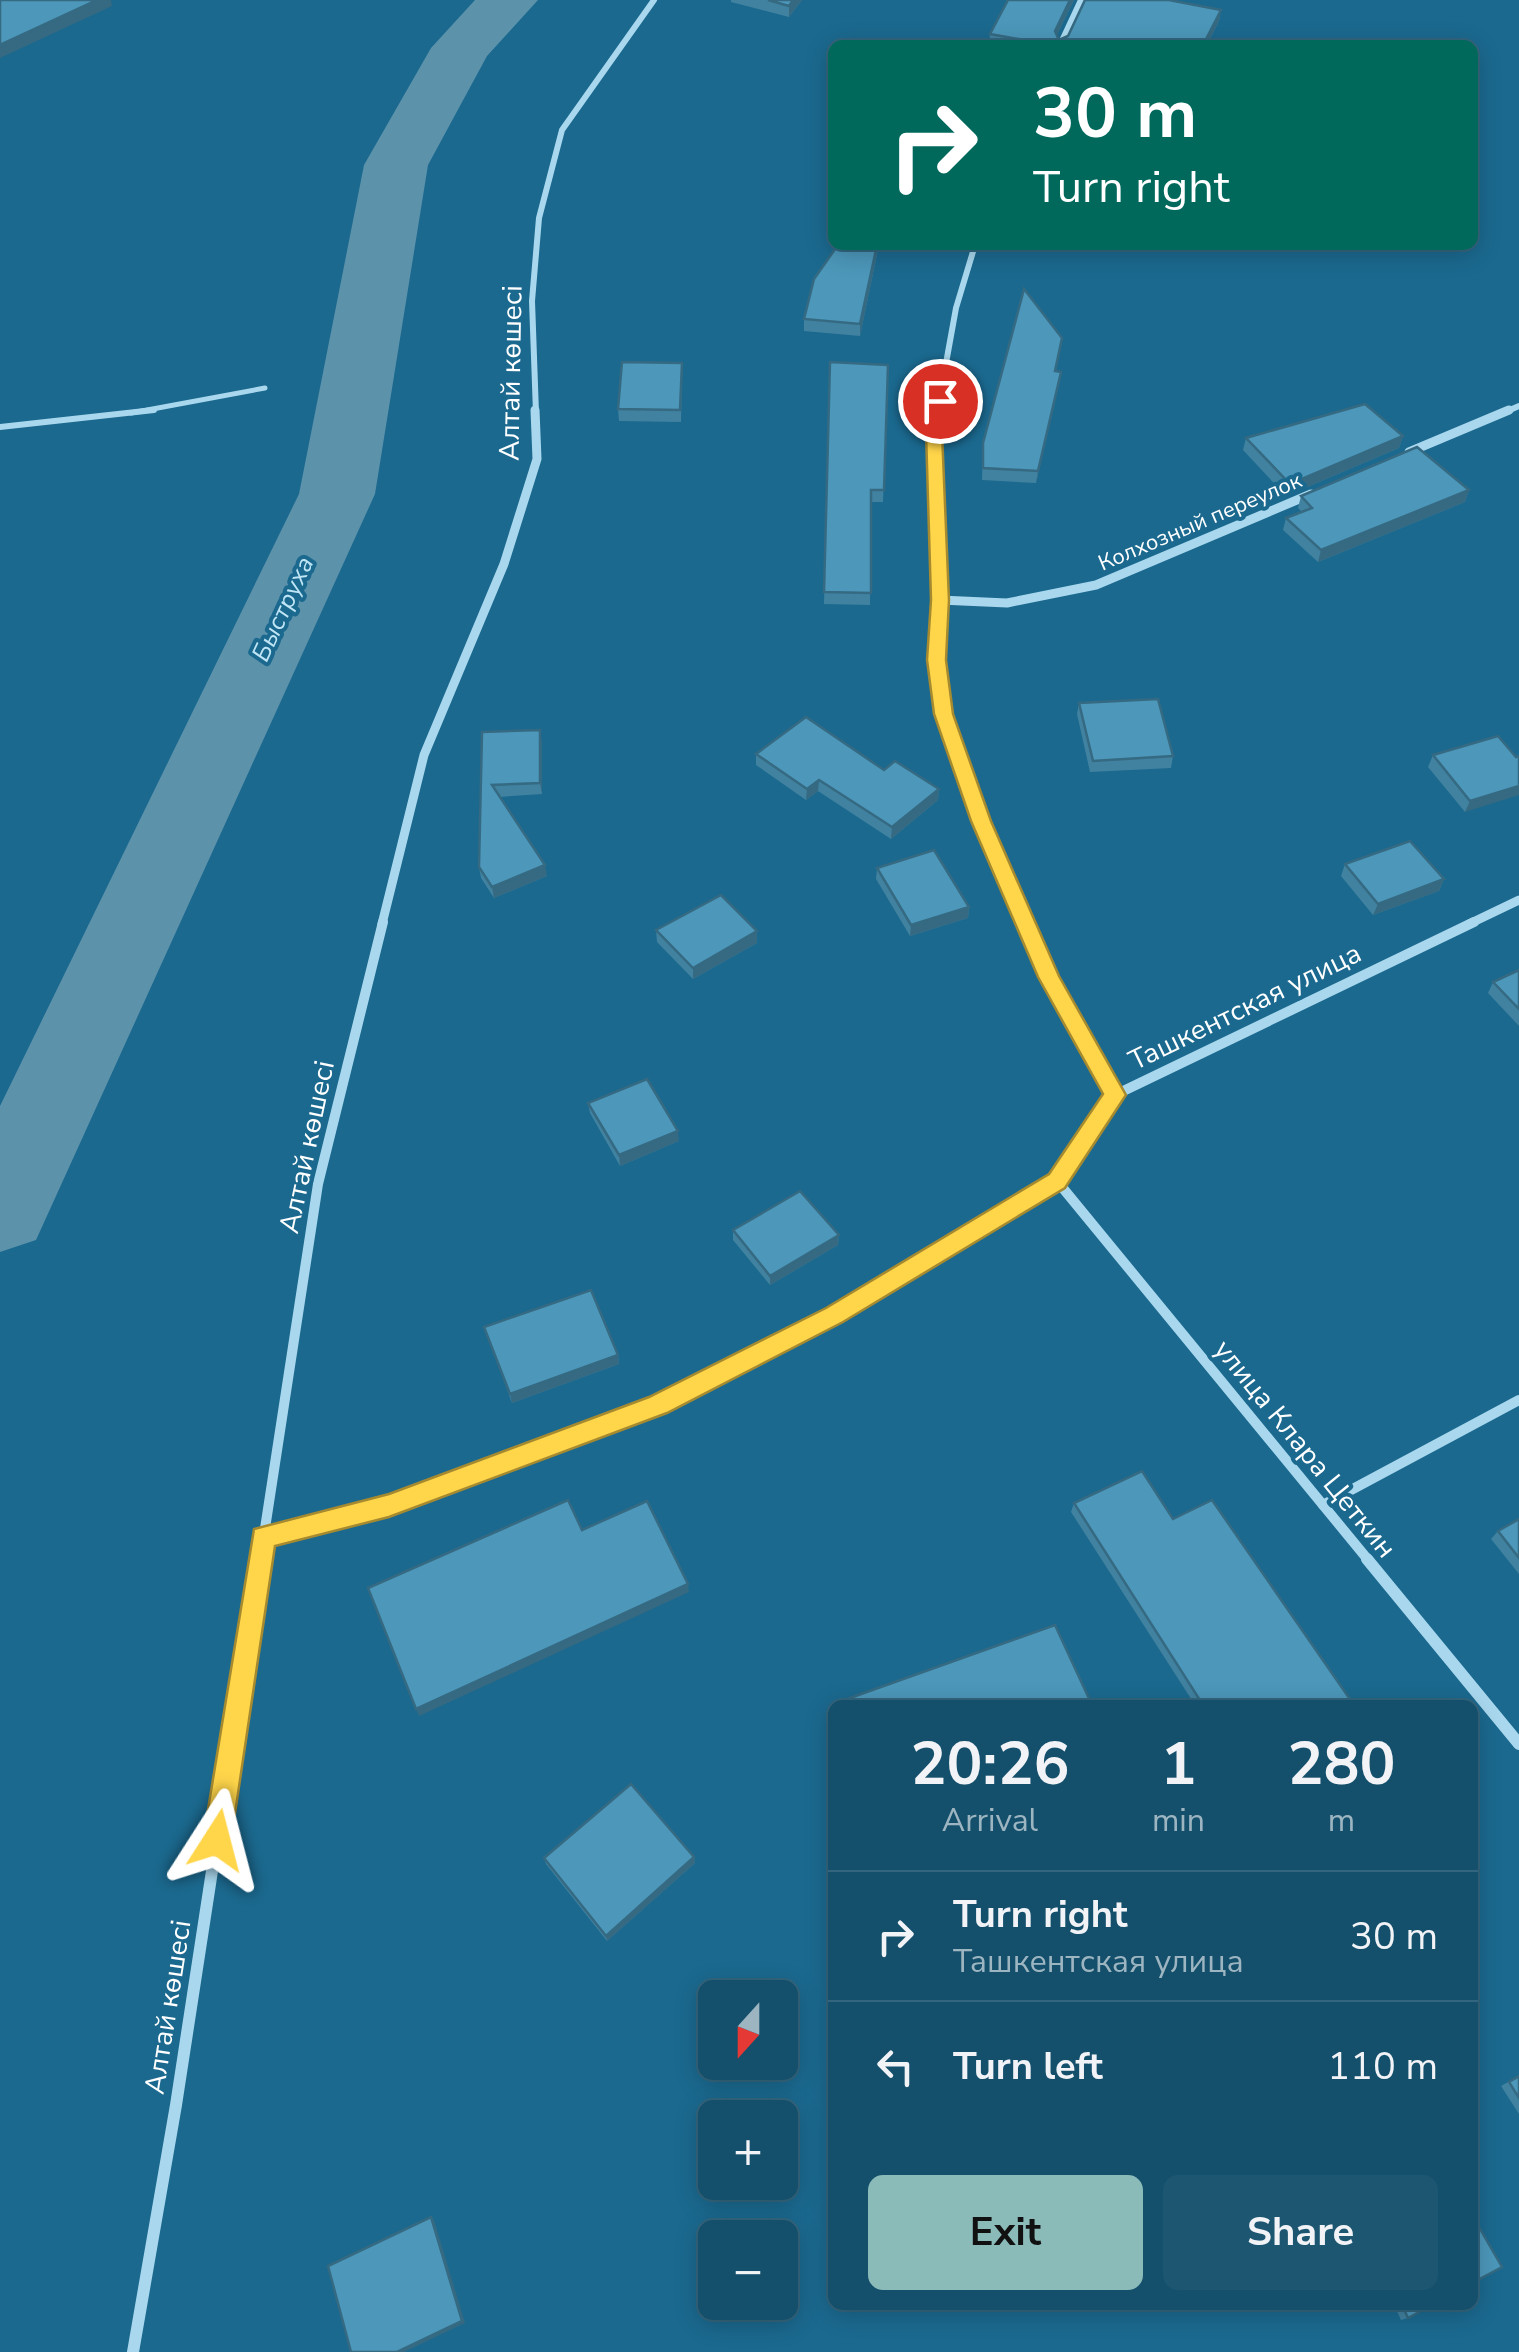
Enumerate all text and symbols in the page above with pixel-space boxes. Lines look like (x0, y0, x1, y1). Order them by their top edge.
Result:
text: 30 m (1033, 66, 1197, 162)
icon: right (868, 80, 998, 210)
text: Turn right (1033, 157, 1230, 218)
street label: Алтай көшесі (490, 285, 532, 461)
pin (898, 359, 983, 444)
icon: arrive (913, 374, 968, 429)
street label: Колхозный переулок (1094, 465, 1307, 578)
water label: Быструха (244, 551, 322, 667)
street label: Ташкентская улица (1122, 934, 1368, 1080)
street label: Алтай көшесі (270, 1057, 344, 1237)
street label: улица Клара Цеткин (1205, 1332, 1405, 1566)
text: 20:26 (911, 1723, 1069, 1805)
text: 1 (1160, 1723, 1196, 1805)
text: 280 (1287, 1723, 1395, 1805)
position arrow (165, 1788, 269, 1892)
text: Arrival (942, 1799, 1038, 1842)
text: min (1152, 1799, 1205, 1842)
text: m (1328, 1799, 1355, 1842)
text: Turn right (953, 1889, 1128, 1940)
icon: right (868, 1909, 923, 1964)
text: 30 m (1350, 1911, 1438, 1962)
street label: Алтай көшесі (135, 1917, 201, 2097)
text: Ташкентская улица (953, 1940, 1244, 1983)
north arrow (698, 1980, 798, 2080)
map controls (698, 1980, 798, 2320)
icon: left (868, 2039, 923, 2094)
text: Turn left (953, 2041, 1103, 2092)
text: 110 m (1327, 2041, 1438, 2092)
button: + (698, 2100, 798, 2200)
button: Exit (868, 2175, 1143, 2290)
button: Share (1163, 2175, 1438, 2290)
button: − (698, 2220, 798, 2320)

